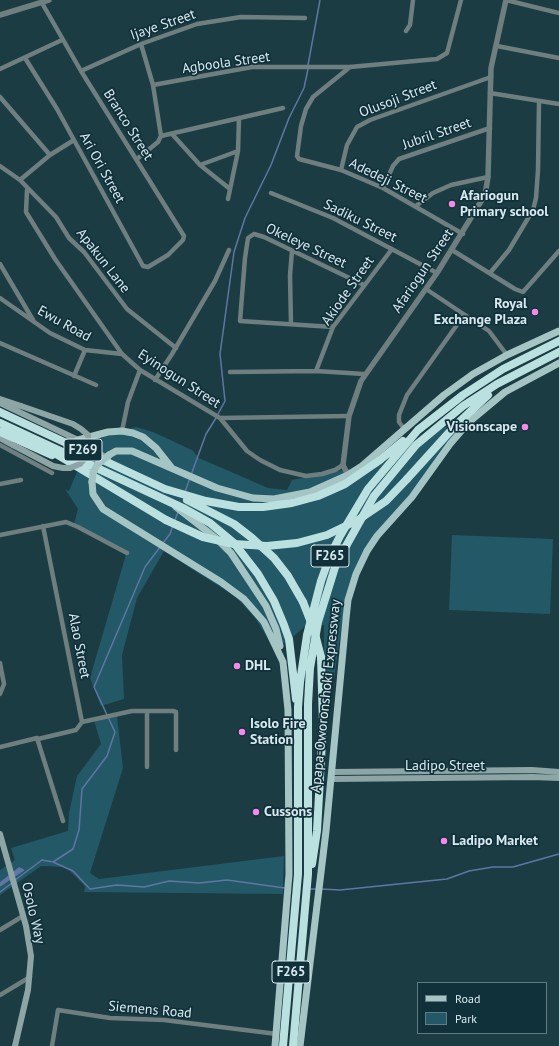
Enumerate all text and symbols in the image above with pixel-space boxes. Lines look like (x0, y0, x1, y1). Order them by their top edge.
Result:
street label: Ijaye Street (128, 6, 198, 44)
street label: Agboola Street (181, 49, 271, 77)
street label: Olusoji Street (357, 77, 439, 121)
street label: Branco Street (100, 86, 156, 164)
street label: Jubril Street (401, 114, 473, 154)
street label: Ari Ori Street (76, 130, 128, 206)
street label: Adedeji Street (346, 155, 430, 207)
place label: Afariogun Primary school (460, 188, 548, 220)
street label: Sadiku Street (321, 196, 399, 246)
marker: Afariogun Primary school (447, 199, 457, 209)
street label: Okeleye Street (263, 220, 349, 272)
street label: Apakun Lane (73, 225, 133, 297)
street label: Afariogun Street (389, 226, 457, 316)
street label: Akiode Street (318, 253, 378, 329)
place label: Royal Exchange Plaza (434, 296, 527, 328)
street label: Ewu Road (34, 302, 94, 346)
marker: Royal Exchange Plaza (530, 307, 540, 317)
street label: Eyinogun Street (135, 346, 223, 412)
place label: Visionscape (446, 419, 517, 435)
marker: Visionscape (520, 422, 530, 432)
road number: F269 (64, 439, 102, 461)
road number: F265 (311, 545, 349, 567)
street label: Apapa-Oworonshoki Expressway (307, 598, 345, 794)
street label: Alao Street (64, 612, 94, 680)
place label: DHL (245, 658, 270, 674)
marker: DHL (232, 661, 242, 671)
place label: Isolo Fire Station (250, 716, 305, 748)
marker: Isolo Fire Station (237, 727, 247, 737)
street label: Ladipo Street (405, 758, 485, 774)
place label: Cussons (264, 804, 312, 820)
marker: Cussons (251, 807, 261, 817)
place label: Ladipo Market (452, 833, 538, 849)
marker: Ladipo Market (439, 836, 449, 846)
street label: Osolo Way (18, 881, 48, 945)
road number: F265 (272, 961, 310, 983)
legend (417, 982, 547, 1034)
text: Road (455, 991, 480, 1006)
street label: Siemens Road (108, 998, 192, 1022)
text: Park (455, 1011, 477, 1026)

